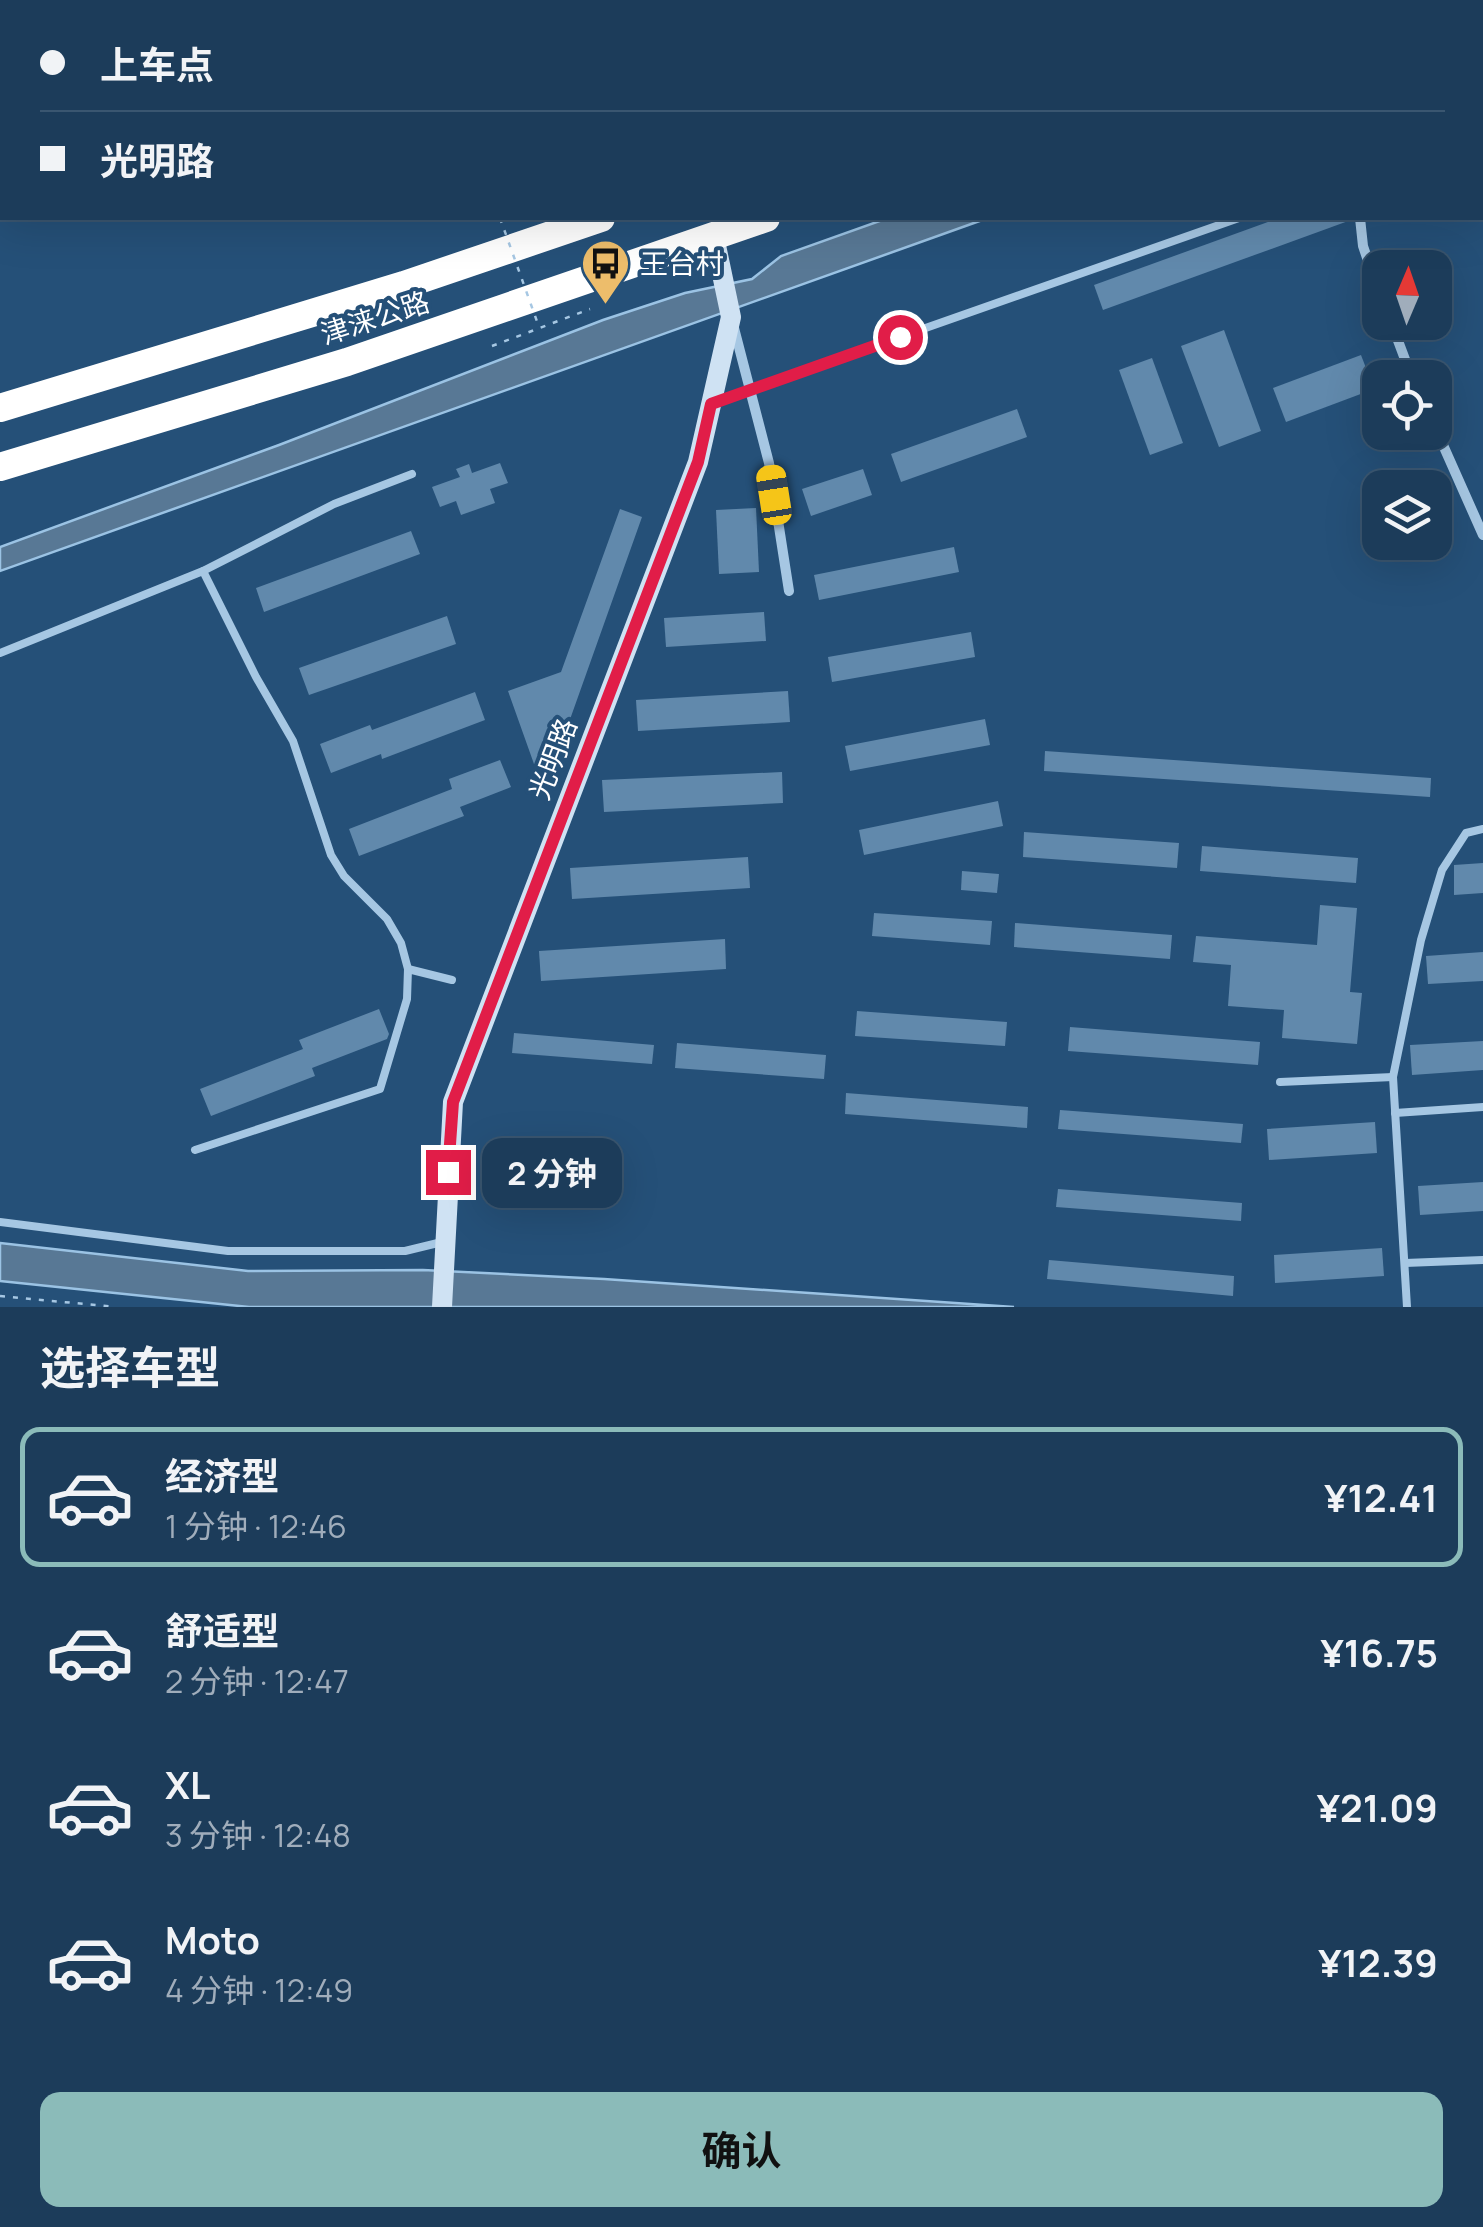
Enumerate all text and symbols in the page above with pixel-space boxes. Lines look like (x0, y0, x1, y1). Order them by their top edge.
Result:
text: 上车点 (100, 38, 214, 90)
text: 光明路 (100, 134, 214, 186)
bus stop icon: 王台村 (579, 238, 631, 306)
place label: 王台村 (640, 244, 724, 282)
north arrow (1362, 250, 1452, 340)
map controls (1362, 250, 1452, 560)
street label: 津涞公路 (316, 282, 434, 352)
route start (878, 315, 923, 360)
button: locate (1362, 360, 1452, 450)
car (754, 463, 794, 527)
button: layers (1362, 470, 1452, 560)
street label: 光明路 (519, 713, 585, 805)
callout: 2 分钟 (483, 1137, 623, 1207)
route end (426, 1150, 471, 1195)
text: 2 分钟 (507, 1151, 597, 1195)
text: 选择车型 (40, 1336, 220, 1398)
text: 经济型 (165, 1449, 279, 1501)
icon: car (45, 1452, 135, 1542)
text: ¥12.41 (1324, 1471, 1438, 1523)
text: 1 分钟 · 12:46 (165, 1504, 347, 1548)
text: 舒适型 (165, 1604, 279, 1656)
icon: car (45, 1607, 135, 1697)
text: ¥16.75 (1320, 1626, 1438, 1678)
text: 2 分钟 · 12:47 (165, 1659, 349, 1703)
text: XL (165, 1758, 210, 1810)
icon: car (45, 1762, 135, 1852)
text: ¥21.09 (1317, 1781, 1438, 1833)
text: 3 分钟 · 12:48 (165, 1813, 351, 1857)
text: Moto (165, 1913, 260, 1965)
icon: car (45, 1917, 135, 2007)
text: ¥12.39 (1318, 1936, 1438, 1988)
text: 4 分钟 · 12:49 (165, 1968, 353, 2012)
button: 确认 (40, 2092, 1443, 2207)

